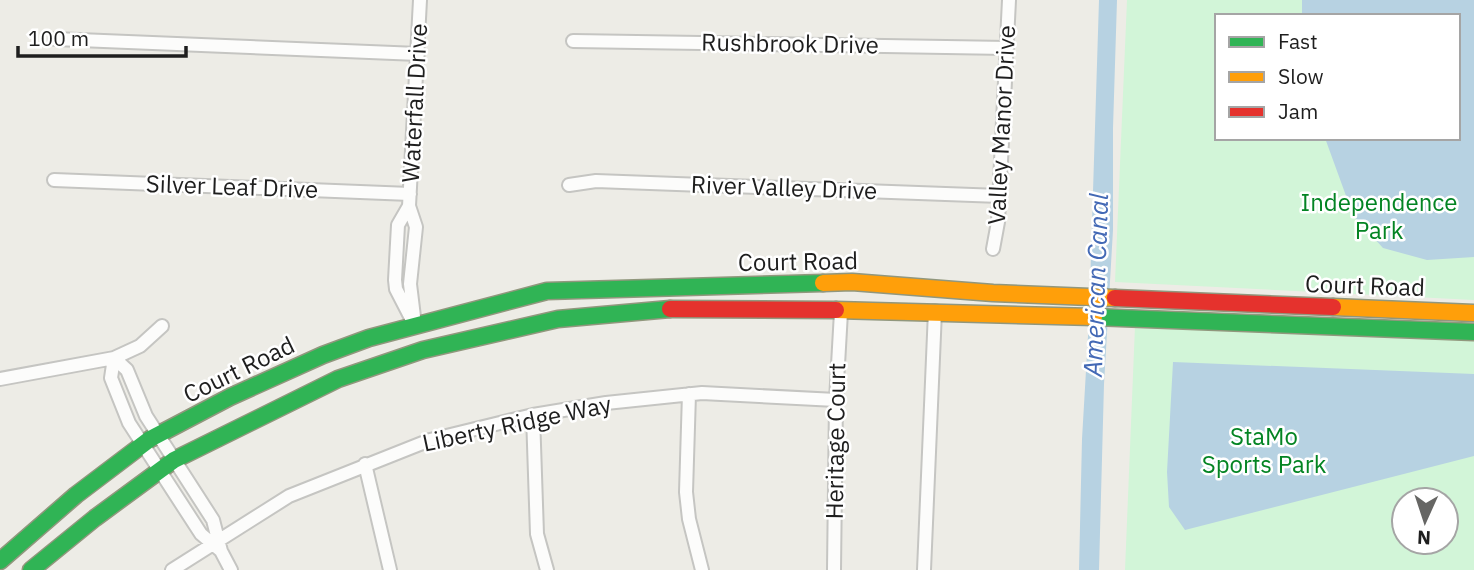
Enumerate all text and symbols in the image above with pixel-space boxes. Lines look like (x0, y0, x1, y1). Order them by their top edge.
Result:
scale bar (18, 14, 186, 58)
legend (1215, 14, 1460, 140)
street label: Waterfall Drive (394, 23, 434, 183)
text: 100 m (28, 24, 89, 52)
street label: Valley Manor Drive (980, 24, 1022, 226)
street label: Rushbrook Drive (701, 25, 879, 61)
text: Fast (1278, 27, 1318, 55)
text: Slow (1278, 62, 1324, 90)
text: Jam (1278, 97, 1318, 125)
street label: Silver Leaf Drive (145, 167, 319, 205)
street label: River Valley Drive (690, 168, 878, 206)
park label: Independence Park (1301, 186, 1457, 246)
water label: American Canal (1075, 192, 1115, 378)
street label: Court Road (738, 244, 858, 278)
street label: Court Road (1304, 267, 1426, 303)
street label: Court Road (178, 328, 300, 410)
street label: Heritage Court (818, 362, 852, 520)
street label: Liberty Ridge Way (419, 387, 614, 459)
park label: StaMo Sports Park (1202, 420, 1327, 480)
north arrow (1390, 486, 1460, 556)
text: N (1417, 526, 1432, 550)

